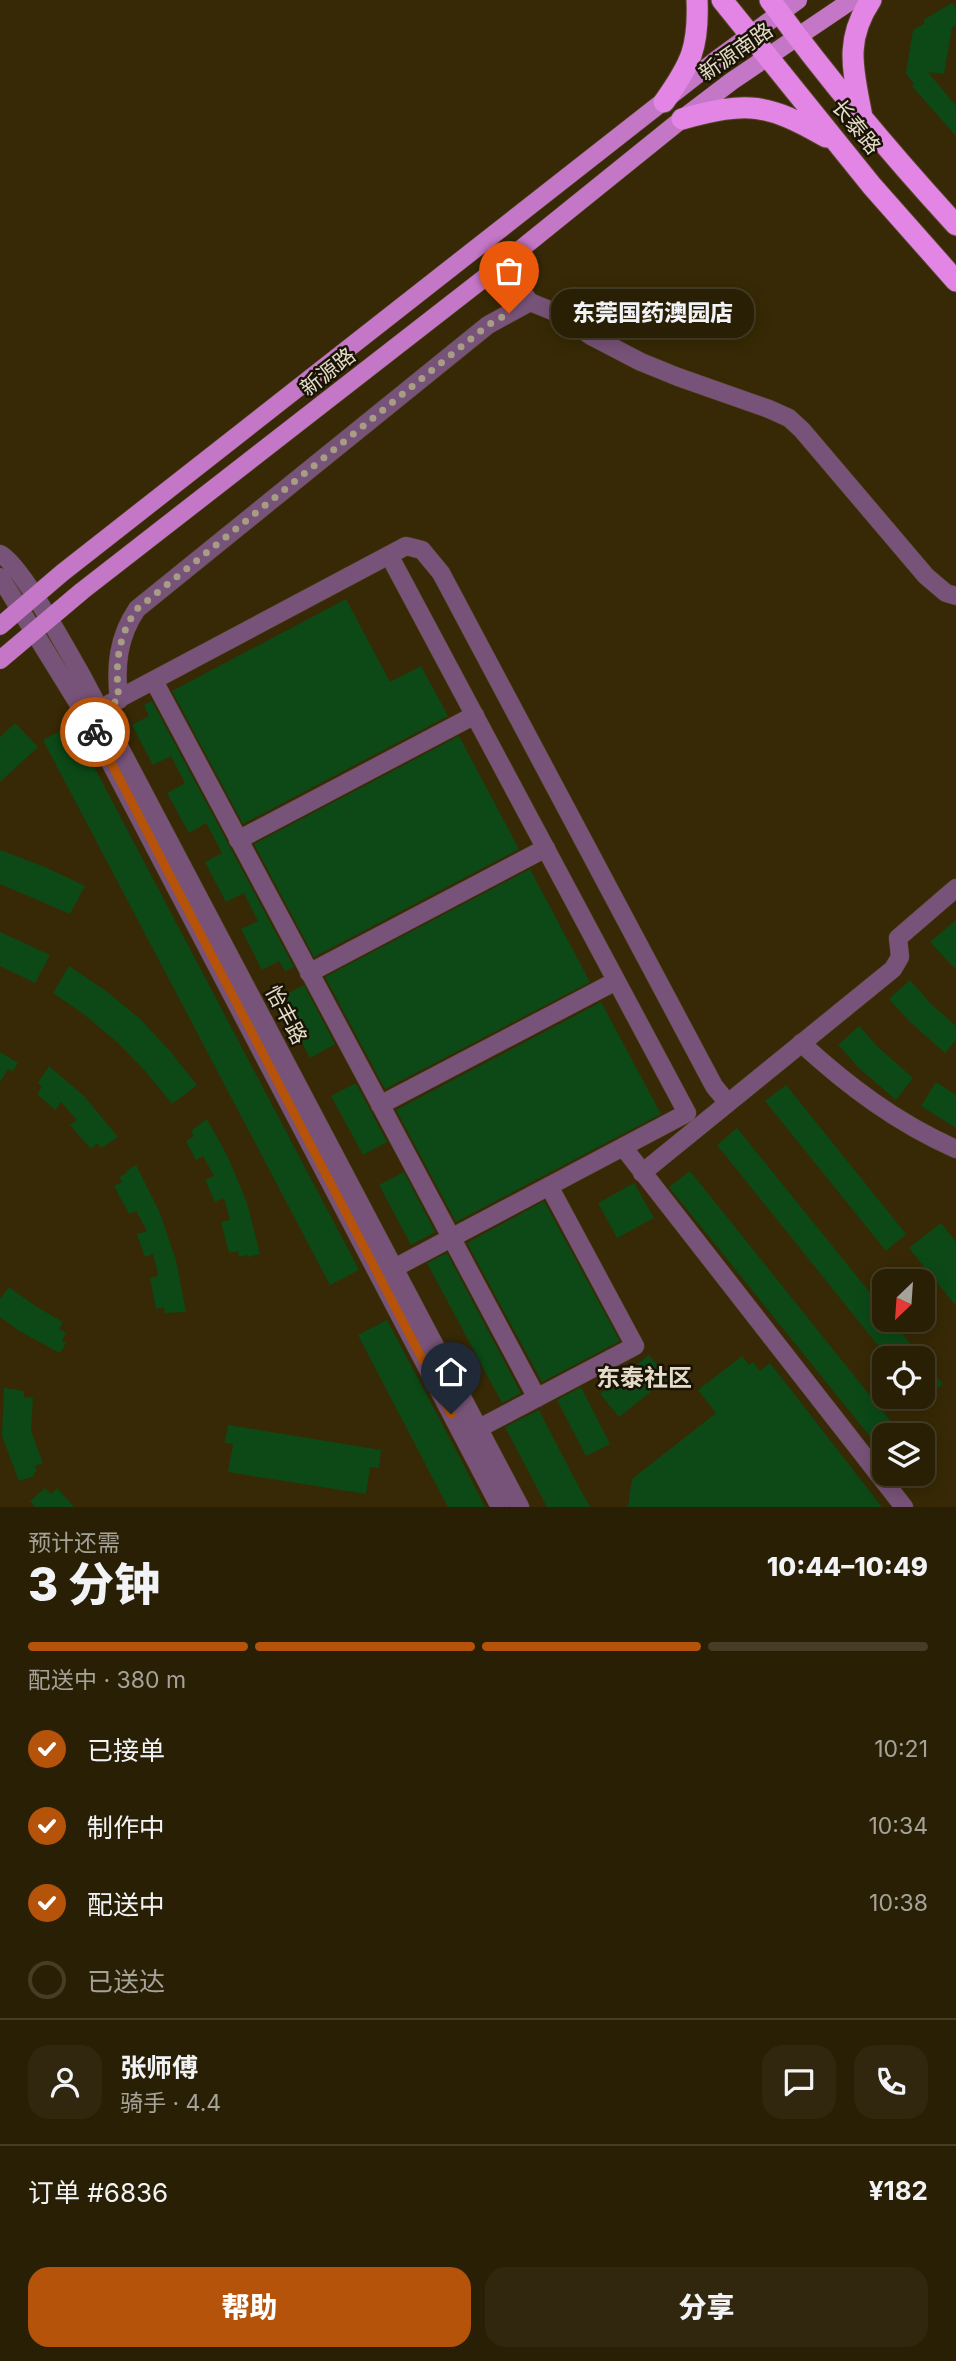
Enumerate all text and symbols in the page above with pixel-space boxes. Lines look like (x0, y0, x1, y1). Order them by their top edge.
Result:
street label: 新源南路 (694, 17, 777, 86)
street label: 长泰路 (827, 94, 886, 159)
pin (479, 241, 539, 313)
icon: bag (490, 252, 528, 290)
callout: 东莞国药澳园店 (551, 288, 754, 338)
text: 东莞国药澳园店 (572, 299, 733, 327)
street label: 新源路 (295, 342, 360, 401)
courier (60, 697, 130, 767)
icon: bike (76, 713, 114, 751)
street label: 怡丰路 (261, 981, 312, 1048)
north arrow (872, 1269, 934, 1332)
map controls (872, 1269, 935, 1486)
pin (421, 1342, 481, 1414)
button: locate (872, 1346, 935, 1409)
icon: home (432, 1353, 470, 1391)
district label: 东泰社区 (596, 1363, 692, 1392)
button: layers (872, 1423, 935, 1486)
text: 预计还需 (28, 1529, 120, 1557)
text: 10:44–10:49 (767, 1551, 928, 1582)
text: 3 分钟 (28, 1556, 160, 1612)
text: 配送中 · 380 m (28, 1666, 186, 1694)
icon: check (28, 1730, 66, 1768)
text: 已接单 (87, 1735, 165, 1766)
text: 10:21 (874, 1735, 928, 1763)
icon: check (28, 1807, 66, 1845)
text: 制作中 (87, 1812, 165, 1843)
text: 10:34 (868, 1812, 928, 1840)
icon: check (28, 1884, 66, 1922)
text: 配送中 (87, 1889, 165, 1920)
text: 10:38 (869, 1889, 928, 1917)
text: 已送达 (87, 1966, 165, 1997)
button: person (28, 2045, 102, 2119)
button: chat (762, 2045, 836, 2119)
button: phone (854, 2045, 928, 2119)
text: 张师傅 (120, 2052, 198, 2083)
text: 骑手 · 4.4 (120, 2089, 221, 2117)
text: ¥182 (869, 2175, 928, 2206)
text: 订单 #6836 (28, 2177, 168, 2208)
button: 帮助 (28, 2267, 471, 2347)
button: 分享 (485, 2267, 928, 2347)

